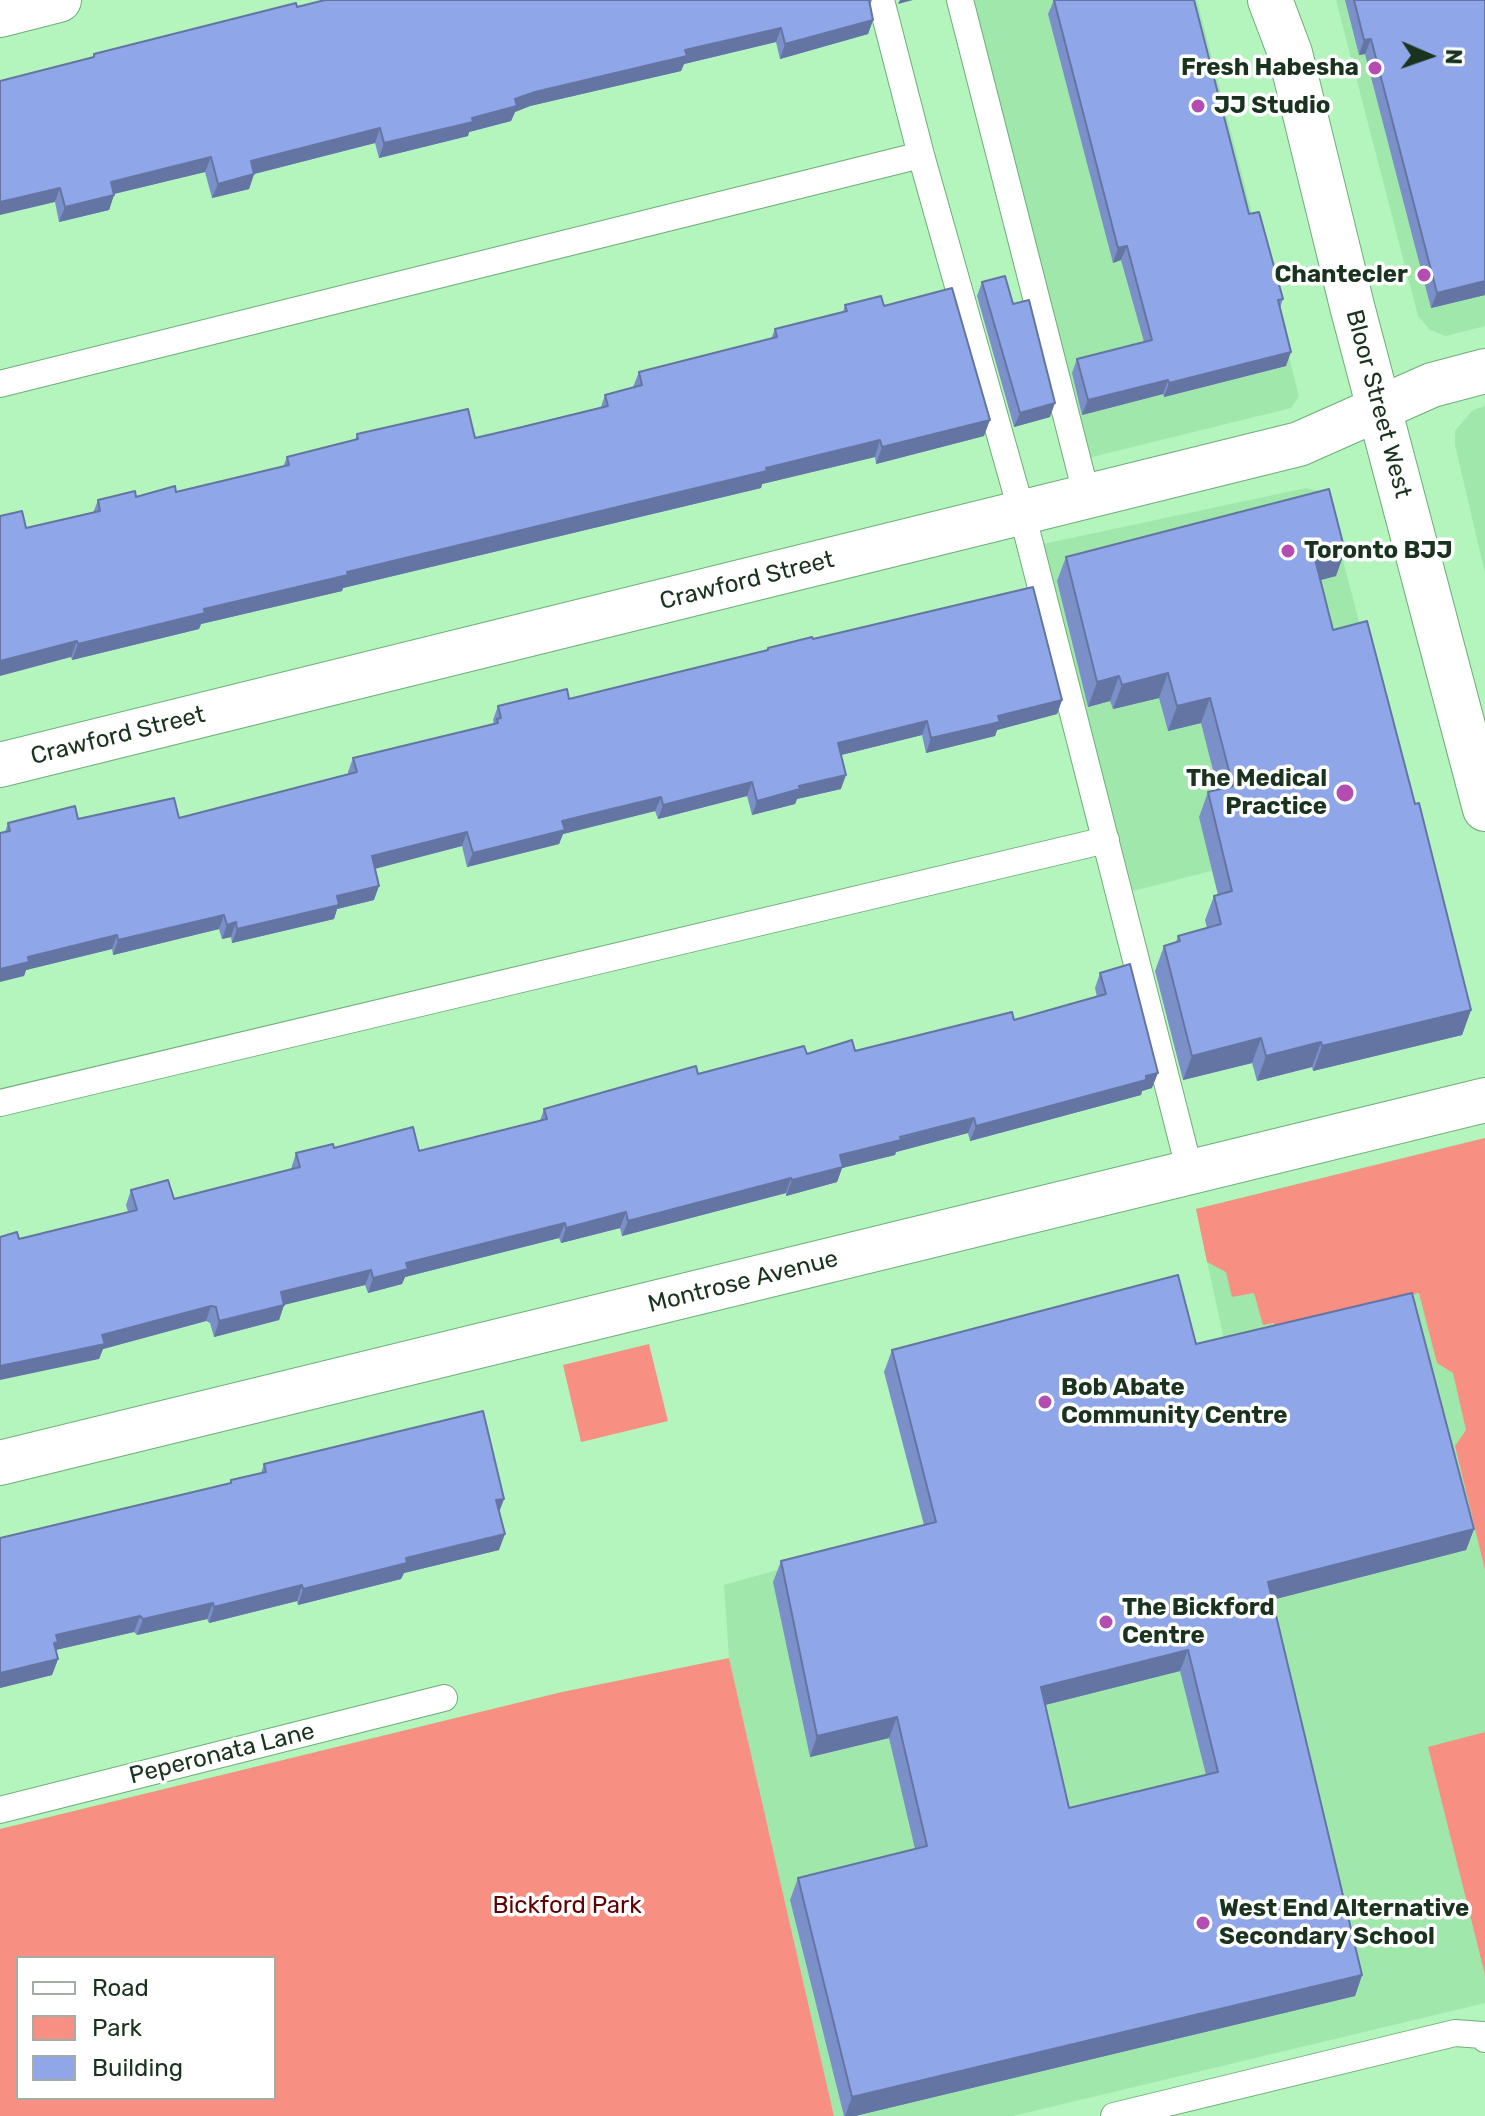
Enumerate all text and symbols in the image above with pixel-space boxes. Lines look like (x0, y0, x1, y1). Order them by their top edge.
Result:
north arrow (1389, 16, 1469, 96)
text: N (1440, 48, 1467, 65)
place label: Fresh Habesha (1181, 54, 1359, 82)
marker: Fresh Habesha (1366, 59, 1384, 77)
place label: JJ Studio (1214, 92, 1330, 120)
marker: JJ Studio (1189, 97, 1207, 115)
place label: Chantecler (1274, 261, 1408, 289)
marker: Chantecler (1415, 266, 1433, 284)
street label: Bloor Street West (1339, 307, 1417, 501)
place label: Toronto BJJ (1304, 537, 1453, 565)
marker: Toronto BJJ (1279, 542, 1297, 560)
street label: Crawford Street (657, 545, 837, 617)
street label: Crawford Street (28, 700, 208, 772)
place label: The Medical Practice (1186, 765, 1327, 821)
marker: The Medical Practice (1334, 782, 1356, 804)
street label: Montrose Avenue (645, 1244, 841, 1320)
place label: Bob Abate Community Centre (1061, 1374, 1287, 1430)
marker: Bob Abate Community Centre (1036, 1393, 1054, 1411)
place label: The Bickford Centre (1122, 1594, 1275, 1650)
marker: The Bickford Centre (1097, 1613, 1115, 1631)
street label: Peperonata Lane (126, 1717, 318, 1791)
park label: Bickford Park (492, 1892, 642, 1920)
place label: West End Alternative Secondary School (1219, 1895, 1469, 1951)
marker: West End Alternative Secondary School (1194, 1914, 1212, 1932)
legend (16, 1956, 276, 2100)
text: Road (92, 1974, 149, 2002)
text: Park (92, 2014, 142, 2042)
text: Building (92, 2054, 183, 2082)

